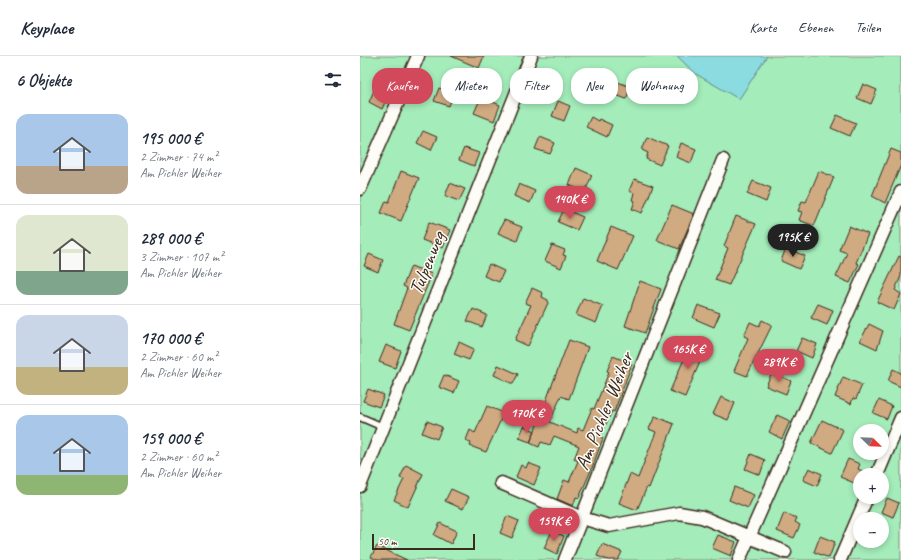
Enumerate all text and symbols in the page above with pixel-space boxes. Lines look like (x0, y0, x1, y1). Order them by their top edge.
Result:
text: Keyplace (20, 16, 73, 40)
text: Karte (749, 19, 776, 36)
text: Ebenen (798, 19, 833, 36)
text: Teilen (855, 19, 881, 36)
chip: Kaufen (372, 68, 433, 104)
chip: Mieten (441, 68, 502, 104)
chip: Filter (510, 68, 563, 104)
chip: Neu (571, 68, 618, 104)
chip: Wohnung (626, 68, 698, 104)
icon: filters (322, 69, 344, 91)
text: 6 Objekte (16, 70, 71, 91)
text: 195 000 € (140, 128, 201, 149)
icon: home (48, 130, 96, 178)
text: 2 Zimmer · 74 m² (140, 149, 217, 165)
text: Am Pichler Weiher (140, 165, 221, 181)
pin: 140K € (537, 186, 603, 220)
text: 140K € (553, 191, 587, 207)
pin: 195K € (760, 224, 826, 258)
street label: Tulpenweg (403, 226, 452, 298)
text: 289 000 € (140, 228, 202, 249)
text: 195K € (777, 229, 809, 245)
icon: home (48, 231, 96, 279)
text: 3 Zimmer · 107 m² (140, 249, 223, 265)
text: Am Pichler Weiher (140, 265, 221, 281)
text: 170 000 € (140, 328, 202, 349)
icon: home (48, 331, 96, 379)
pin: 165K € (655, 336, 721, 370)
text: 165K € (671, 341, 705, 357)
street label: Am Pichler Weiher (569, 347, 640, 474)
text: 2 Zimmer · 60 m² (140, 349, 217, 365)
pin: 289K € (746, 349, 812, 383)
text: 289K € (763, 354, 796, 370)
text: Am Pichler Weiher (140, 365, 221, 381)
pin: 170K € (494, 400, 560, 434)
text: 170K € (510, 405, 544, 421)
north arrow (853, 424, 889, 460)
map controls (853, 424, 889, 548)
text: 159 000 € (140, 428, 201, 449)
icon: home (48, 431, 96, 479)
text: 2 Zimmer · 60 m² (140, 449, 217, 465)
text: Am Pichler Weiher (140, 465, 221, 481)
button: + (853, 468, 889, 504)
pin: 159K € (521, 508, 587, 542)
button: − (853, 512, 889, 548)
text: 159K € (538, 513, 570, 529)
scale bar (372, 532, 475, 551)
text: 50 m (378, 534, 397, 548)

